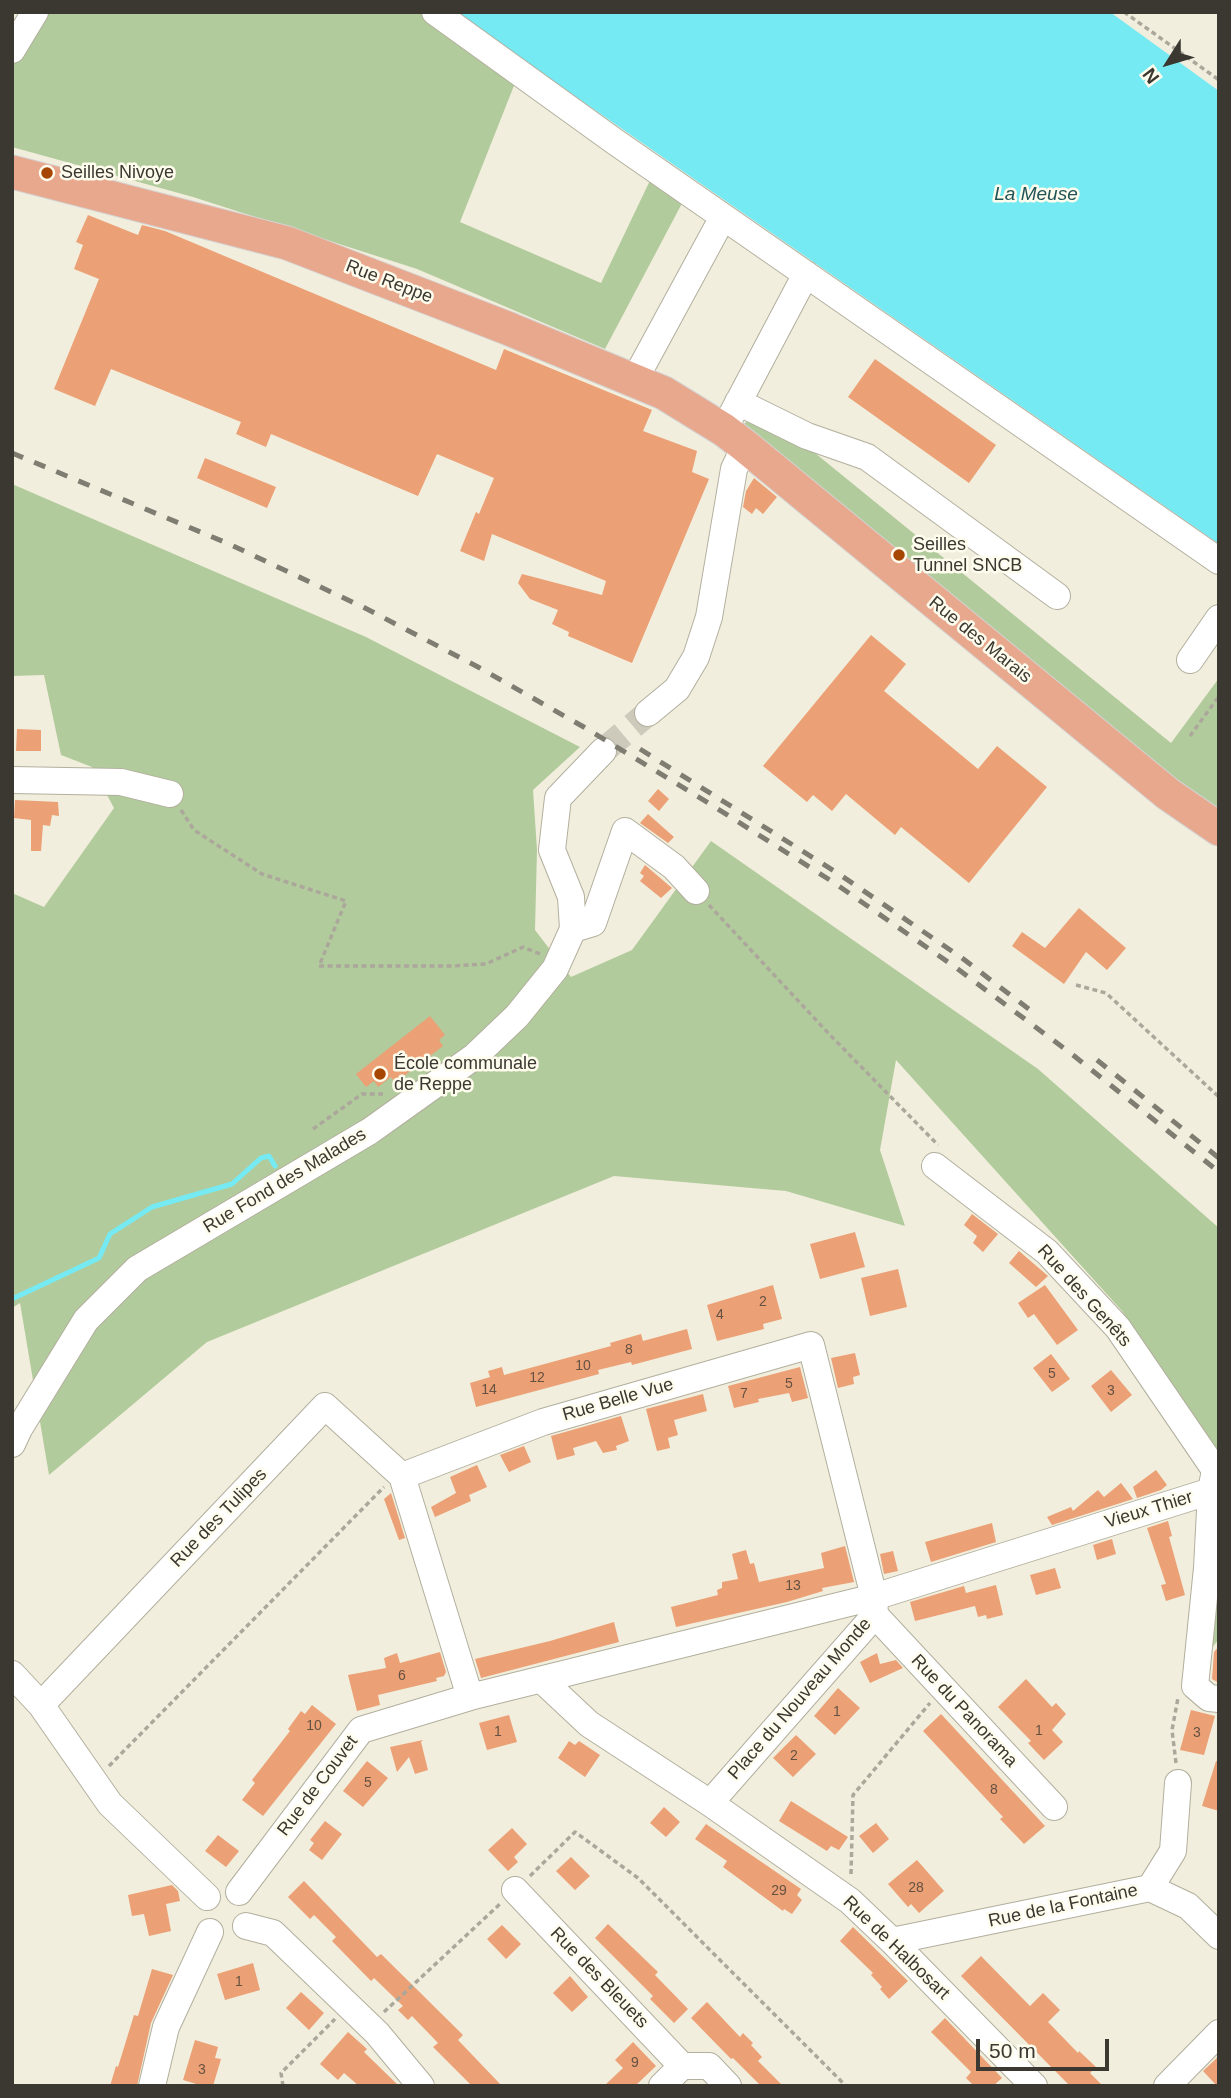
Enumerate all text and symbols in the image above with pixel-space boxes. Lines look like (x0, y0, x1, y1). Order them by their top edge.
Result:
north arrow (1133, 28, 1203, 98)
text: N (1138, 64, 1163, 88)
place label: Seilles Nivoye (61, 162, 174, 184)
marker: Seilles Nivoye (39, 165, 55, 181)
water label: La Meuse (994, 184, 1078, 206)
street label: Rue Reppe (343, 256, 435, 308)
place label: Seilles Tunnel SNCB (913, 534, 1022, 576)
marker: Seilles Tunnel SNCB (891, 547, 907, 563)
street label: Rue des Marais (924, 592, 1036, 688)
place label: École communale de Reppe (394, 1053, 537, 1096)
marker: École communale de Reppe (372, 1066, 388, 1082)
street label: Rue Fond des Malades (200, 1124, 370, 1238)
street label: Rue des Genêts (1032, 1240, 1136, 1352)
house number: 2 (759, 1294, 767, 1310)
house number: 4 (716, 1307, 724, 1323)
house number: 8 (625, 1342, 633, 1358)
house number: 10 (575, 1358, 591, 1374)
house number: 5 (1048, 1366, 1056, 1382)
house number: 12 (529, 1370, 545, 1386)
street label: Rue Belle Vue (560, 1374, 676, 1426)
house number: 5 (785, 1376, 793, 1392)
house number: 14 (481, 1382, 497, 1398)
house number: 3 (1107, 1383, 1115, 1399)
house number: 7 (740, 1386, 748, 1402)
street label: Rue des Tulipes (166, 1464, 272, 1572)
street label: Vieux Thier (1102, 1486, 1196, 1534)
house number: 13 (785, 1578, 801, 1594)
street label: Place du Nouveau Monde (724, 1614, 876, 1784)
street label: Rue du Panorama (906, 1650, 1022, 1772)
house number: 6 (398, 1668, 406, 1684)
house number: 1 (833, 1704, 841, 1720)
house number: 10 (306, 1718, 322, 1734)
house number: 1 (1035, 1723, 1043, 1739)
house number: 1 (494, 1724, 502, 1740)
house number: 3 (1193, 1725, 1201, 1741)
street label: Rue de Couvet (273, 1732, 363, 1840)
house number: 2 (790, 1748, 798, 1764)
house number: 5 (364, 1775, 372, 1791)
house number: 8 (990, 1782, 998, 1798)
house number: 28 (908, 1880, 924, 1896)
street label: Rue de la Fontaine (986, 1880, 1140, 1932)
house number: 29 (771, 1883, 787, 1899)
street label: Rue de Halbosart (838, 1892, 954, 2004)
street label: Rue des Bleuets (545, 1923, 653, 2033)
house number: 1 (235, 1974, 243, 1990)
scale bar (979, 2024, 1112, 2068)
text: 50 m (989, 2039, 1036, 2062)
house number: 9 (631, 2055, 639, 2071)
house number: 3 (198, 2062, 206, 2078)

